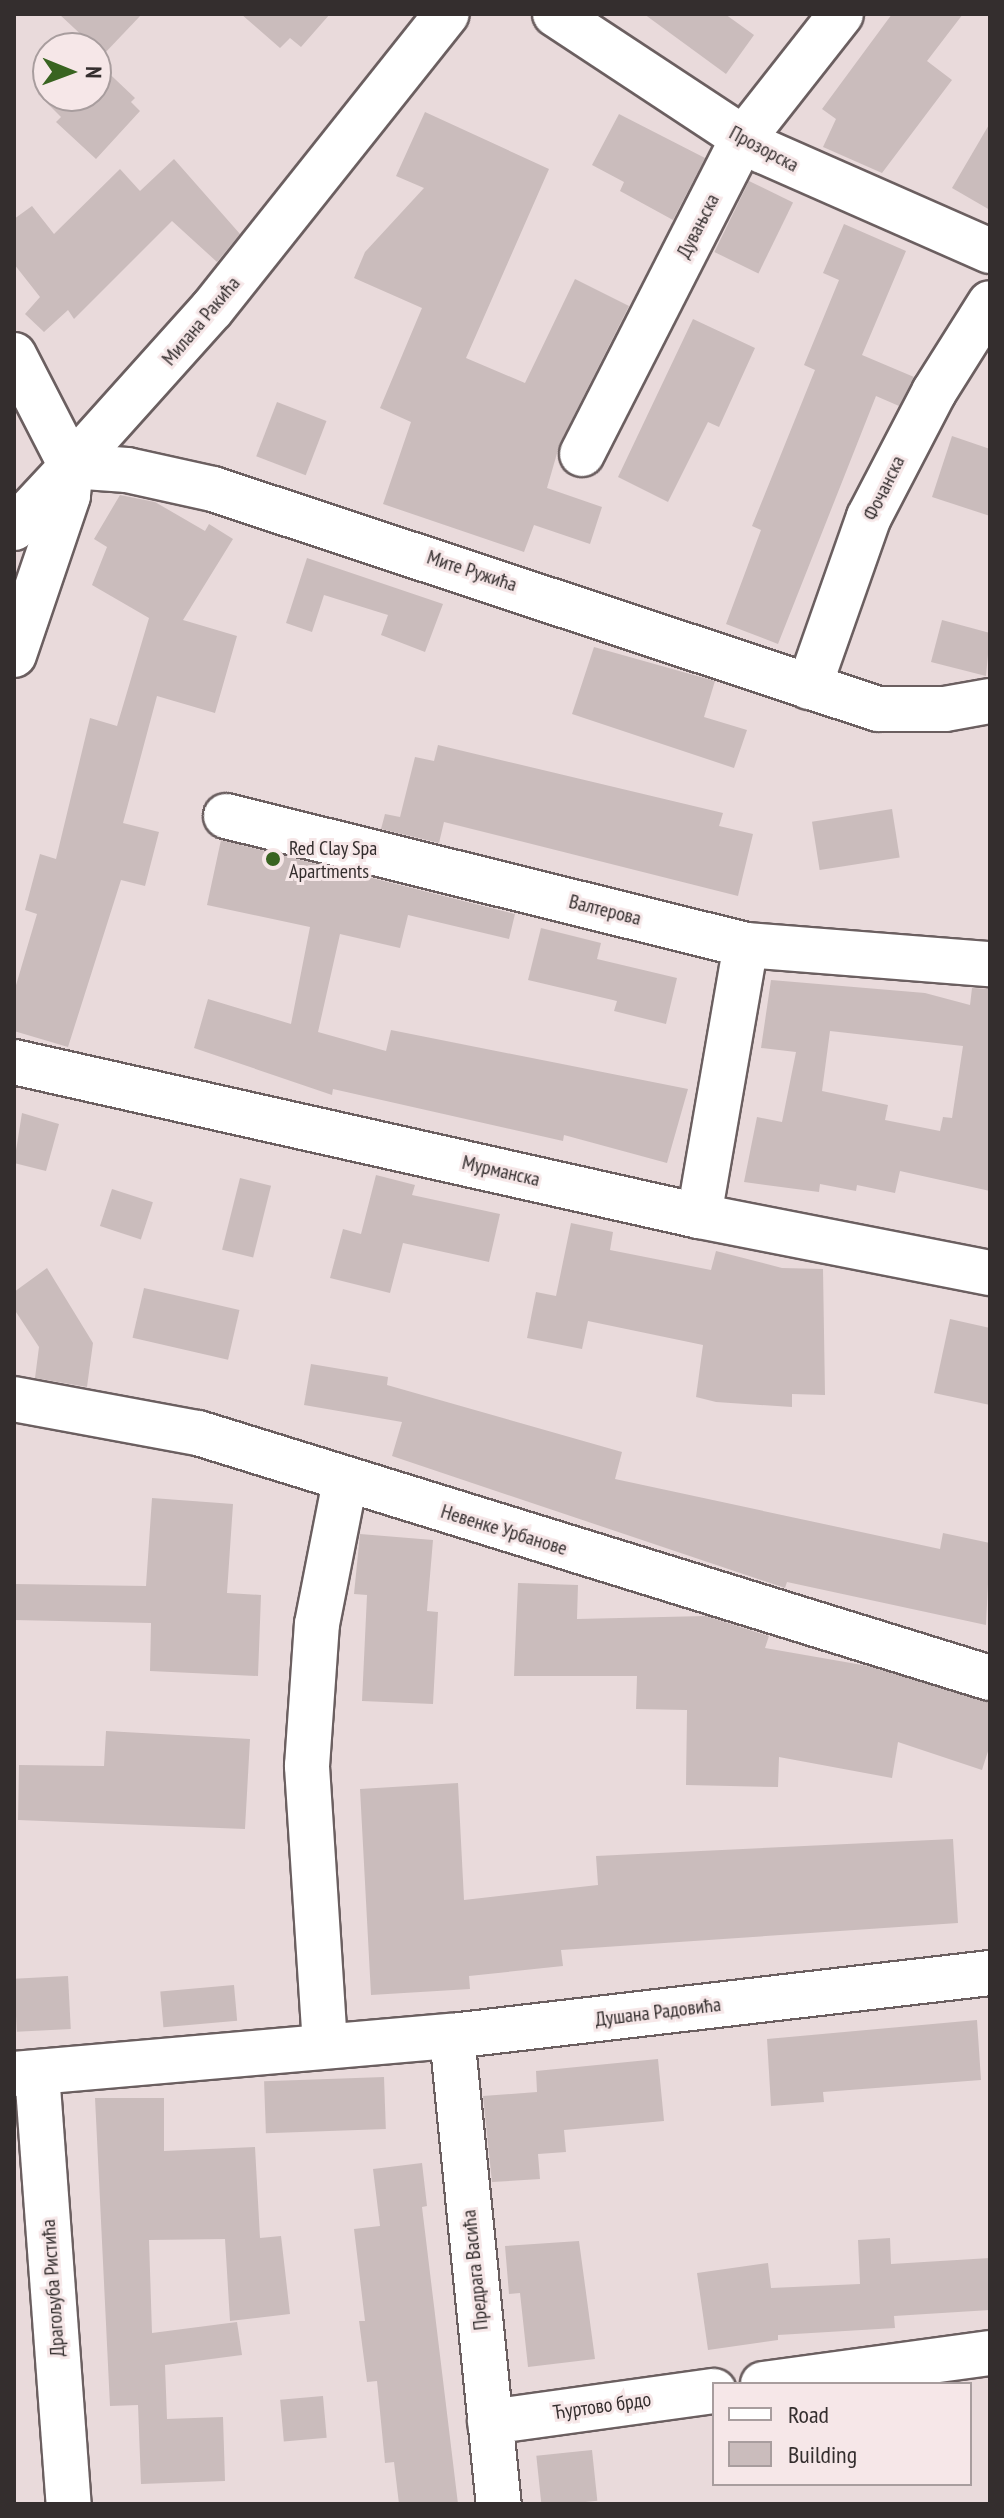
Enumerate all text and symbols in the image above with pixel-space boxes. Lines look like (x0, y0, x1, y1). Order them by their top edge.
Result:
north arrow (32, 32, 112, 112)
text: N (80, 66, 108, 79)
street label: Прозорска (725, 121, 803, 177)
street label: Дувањска (672, 190, 724, 262)
street label: Милана Ракића (157, 272, 245, 370)
street label: Фочанска (858, 452, 910, 524)
street label: Мите Ружића (424, 545, 520, 597)
place label: Red Clay Spa Apartments (289, 836, 378, 883)
marker: Red Clay Spa Apartments (264, 850, 282, 868)
street label: Валтерова (566, 889, 644, 931)
street label: Мурманска (460, 1150, 542, 1192)
street label: Невенке Урбанове (438, 1499, 570, 1561)
street label: Душана Радовића (594, 1992, 722, 2032)
street label: Предрага Васића (457, 2209, 493, 2331)
street label: Драгољуба Ристића (36, 2218, 70, 2358)
legend (712, 2382, 972, 2486)
street label: Ћуртово брдо (552, 2387, 652, 2425)
text: Road (788, 2399, 829, 2430)
text: Building (788, 2439, 857, 2470)

